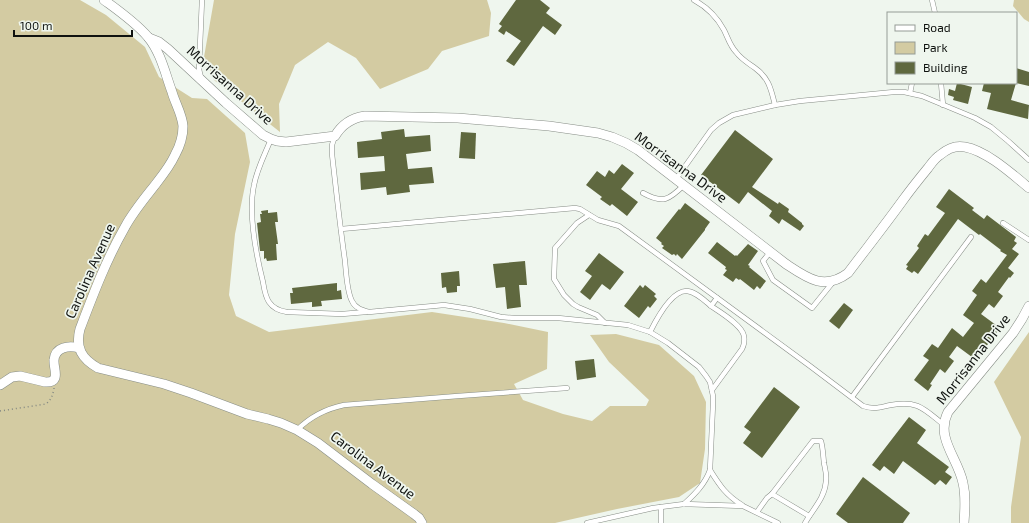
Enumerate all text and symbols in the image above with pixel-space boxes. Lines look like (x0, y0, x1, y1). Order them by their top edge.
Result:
scale bar (14, 12, 132, 38)
legend (887, 12, 1017, 84)
text: 100 m (20, 18, 52, 32)
text: Road (923, 20, 951, 34)
text: Park (923, 40, 948, 54)
street label: Morrisanna Drive (184, 41, 277, 128)
text: Building (923, 60, 968, 74)
street label: Morrisanna Drive (632, 127, 731, 206)
street label: Carolina Avenue (61, 221, 118, 321)
street label: Morrisanna Drive (932, 310, 1013, 407)
street label: Carolina Avenue (327, 427, 419, 502)

